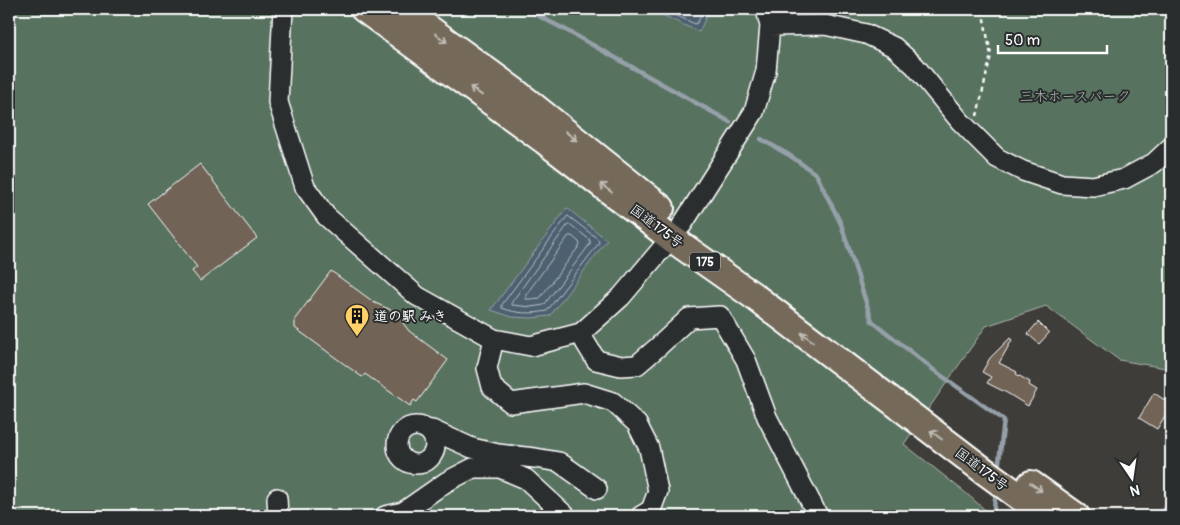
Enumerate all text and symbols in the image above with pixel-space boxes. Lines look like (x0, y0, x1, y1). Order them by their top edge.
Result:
scale bar (998, 22, 1106, 54)
text: 50 m (1005, 31, 1040, 50)
one-way arrow (434, 32, 448, 43)
one-way arrow (469, 86, 483, 96)
park label: 三木ホースパーク (1019, 88, 1131, 105)
one-way arrow (564, 131, 578, 141)
one-way arrow (599, 183, 613, 193)
street label: 国道175号 (627, 201, 687, 252)
road number: 175 (690, 252, 720, 272)
building icon: 道の駅 みき (344, 303, 370, 337)
place label: 道の駅 みき (374, 308, 447, 325)
one-way arrow (801, 331, 814, 342)
one-way arrow (930, 430, 943, 441)
street label: 国道175号 (952, 444, 1012, 495)
north arrow (1108, 452, 1158, 502)
text: N (1128, 481, 1141, 500)
one-way arrow (1028, 482, 1042, 492)

